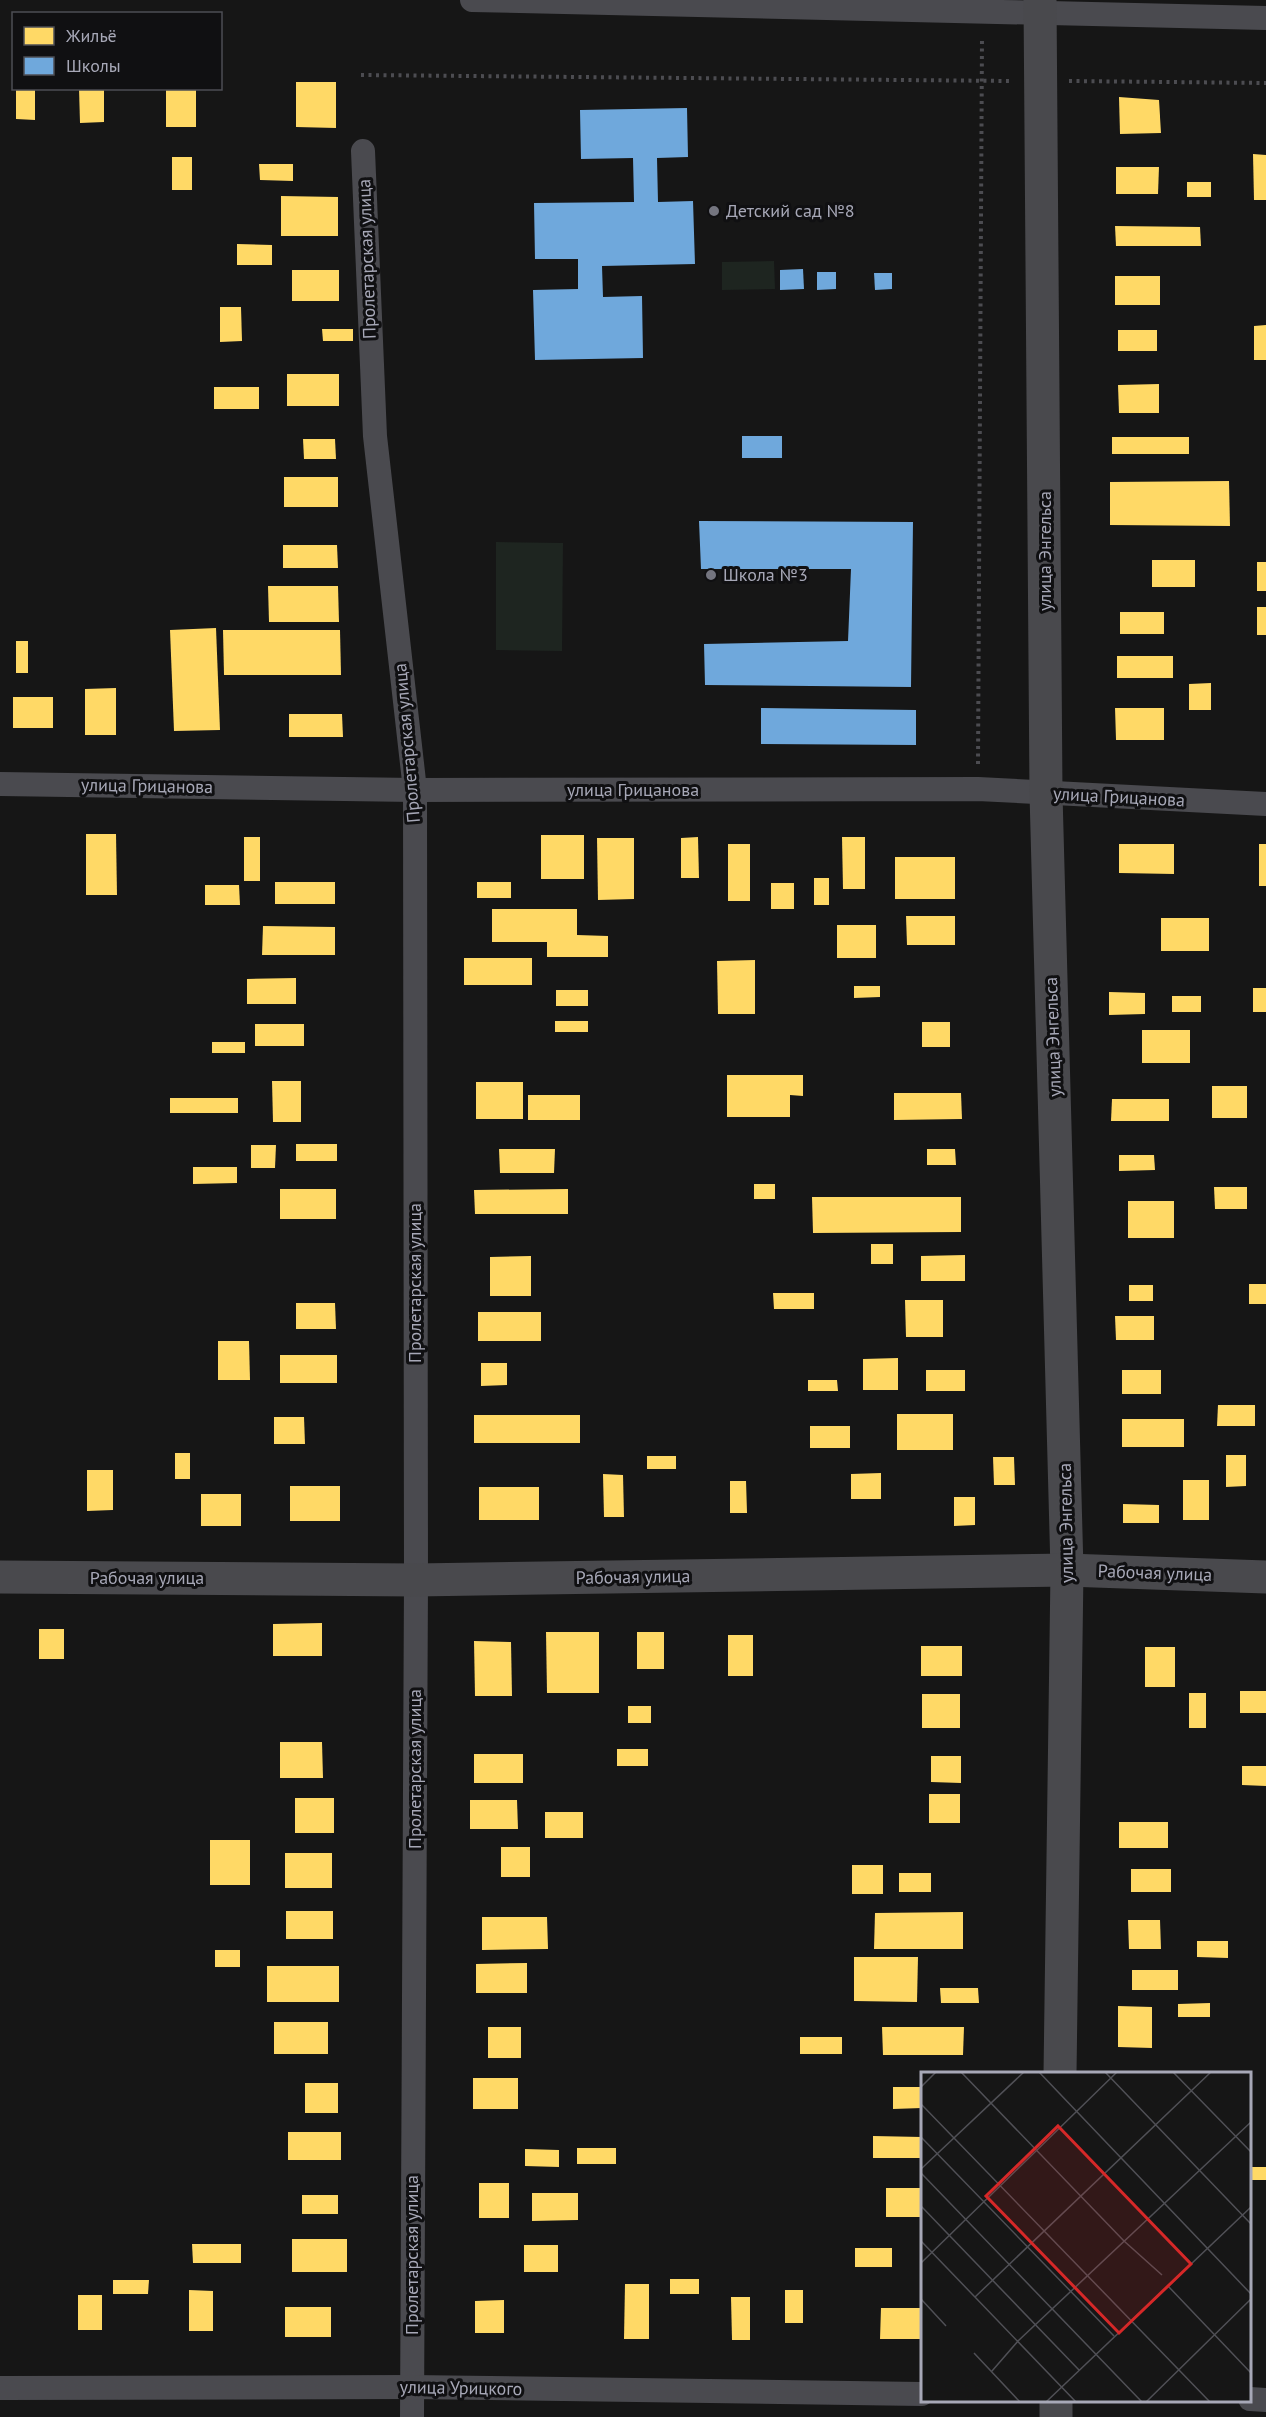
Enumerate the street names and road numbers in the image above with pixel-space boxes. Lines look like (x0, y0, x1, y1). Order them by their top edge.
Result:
street label: Пролетарская улица (352, 179, 381, 339)
street label: улица Энгельса (1033, 491, 1056, 611)
street label: Пролетарская улица (388, 662, 425, 824)
street label: улица Грицанова (81, 773, 213, 798)
street label: улица Грицанова (567, 778, 699, 801)
street label: улица Грицанова (1052, 782, 1186, 811)
street label: улица Энгельса (1039, 977, 1066, 1097)
street label: Пролетарская улица (403, 1203, 426, 1363)
street label: улица Энгельса (1053, 1463, 1078, 1583)
street label: Рабочая улица (1097, 1559, 1213, 1586)
street label: Рабочая улица (576, 1564, 690, 1589)
street label: Рабочая улица (90, 1566, 204, 1589)
street label: Пролетарская улица (403, 1689, 426, 1849)
street label: Пролетарская улица (400, 2175, 423, 2335)
street label: улица Урицкого (400, 2375, 523, 2400)

